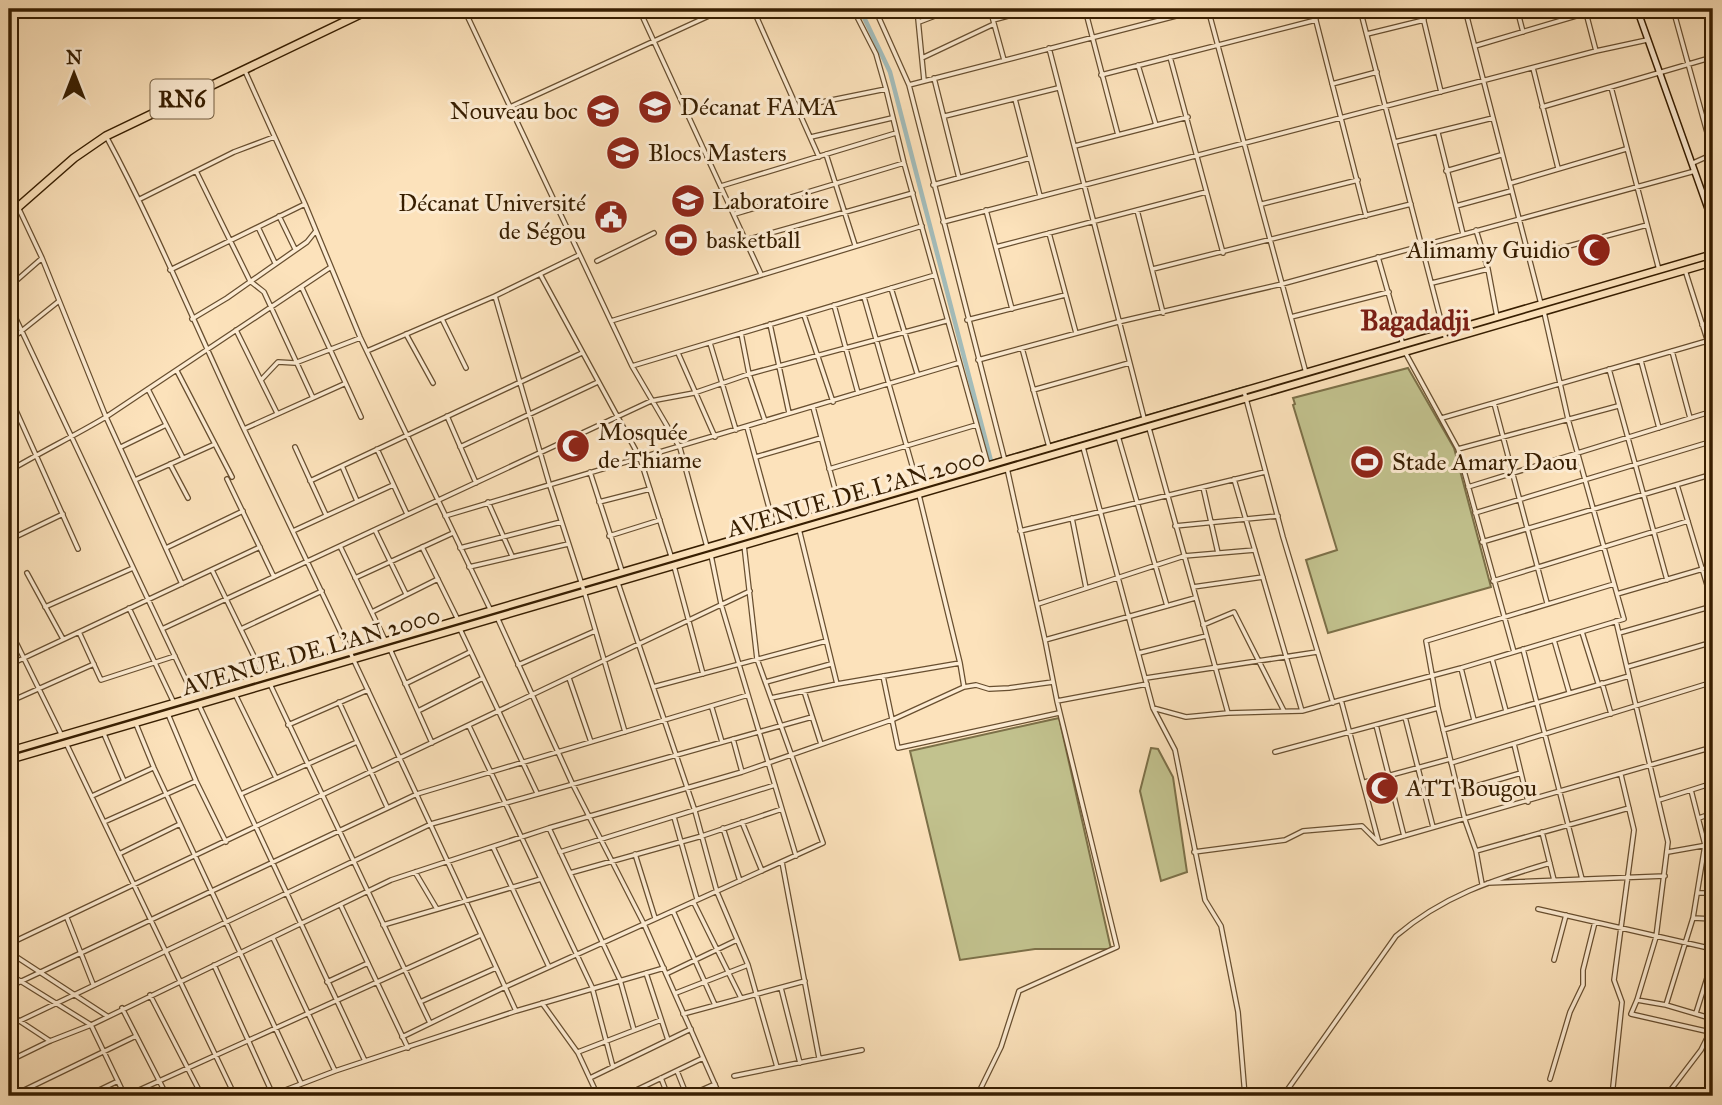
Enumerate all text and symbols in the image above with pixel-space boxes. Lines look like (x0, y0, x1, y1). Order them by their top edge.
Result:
north arrow (38, 38, 108, 108)
text: N (66, 46, 82, 69)
road number: RN6 (150, 80, 214, 118)
school or university icon: Décanat FAMA (636, 88, 674, 126)
school or university icon: Nouveau boc (584, 92, 622, 130)
place label: Décanat FAMA (680, 92, 838, 122)
place label: Nouveau boc (450, 96, 578, 126)
school or university icon: Blocs Masters (604, 134, 642, 172)
place label: Blocs Masters (648, 138, 786, 168)
school or university icon: Laboratoire (669, 182, 707, 220)
place label: Laboratoire (712, 186, 829, 216)
place label: Décanat Université de Ségou (398, 188, 586, 246)
public building icon: Décanat Université de Ségou (592, 198, 630, 236)
sports icon: basketball (662, 221, 700, 259)
place label: basketball (706, 225, 801, 255)
mosque icon: Alimamy Guidio (1575, 231, 1613, 269)
place label: Alimamy Guidio (1406, 235, 1570, 265)
district label: Bagadadji (1360, 303, 1470, 338)
place label: Mosquée de Thiame (598, 417, 702, 475)
mosque icon: Mosquée de Thiame (554, 427, 592, 465)
street label: AVENUE DE L'AN 2000 (723, 442, 988, 545)
sports icon: Stade Amary Daou (1348, 443, 1386, 481)
place label: Stade Amary Daou (1392, 447, 1578, 477)
street label: AVENUE DE L'AN 2000 (178, 600, 443, 703)
mosque icon: ATT Bougou (1363, 769, 1401, 807)
place label: ATT Bougou (1405, 773, 1537, 803)

